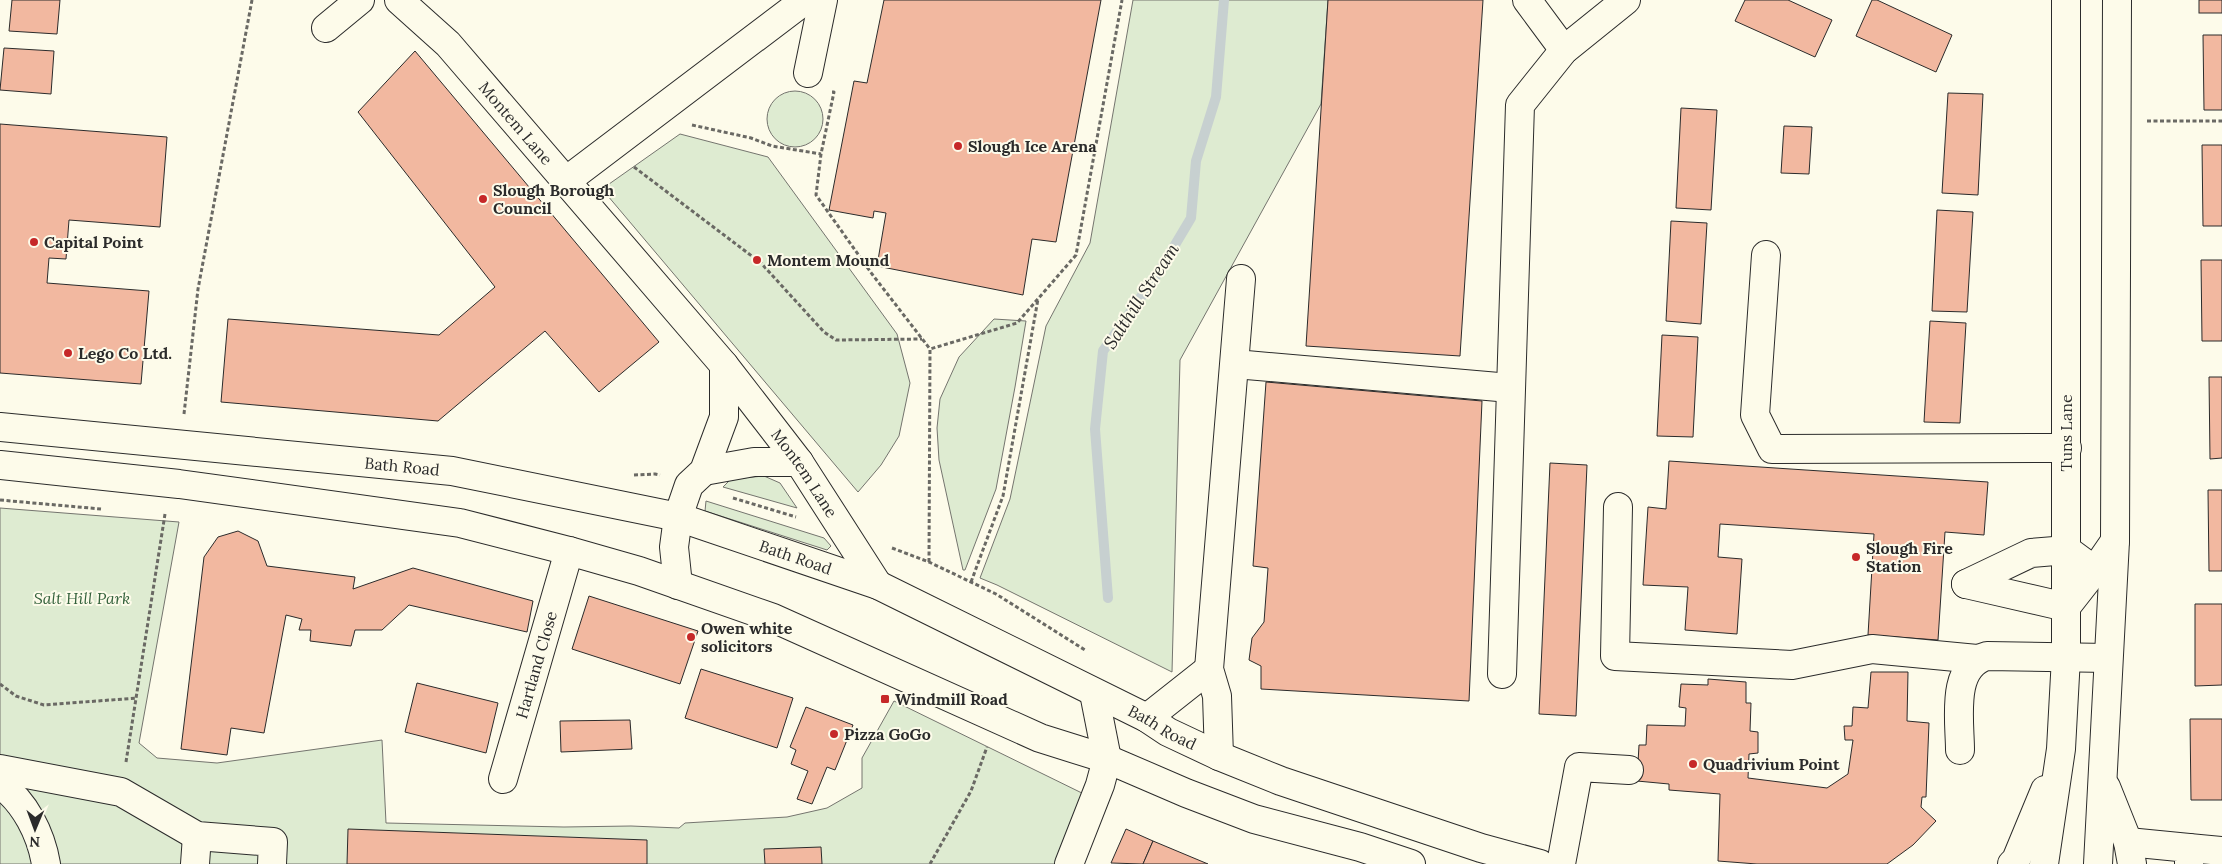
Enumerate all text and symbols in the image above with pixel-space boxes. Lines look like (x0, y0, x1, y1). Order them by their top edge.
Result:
street label: Montem Lane (475, 77, 557, 169)
place label: Slough Ice Arena (968, 136, 1097, 156)
marker: Slough Ice Arena (952, 140, 964, 152)
place label: Slough Borough Council (493, 180, 614, 218)
marker: Slough Borough Council (477, 193, 489, 205)
place label: Capital Point (44, 232, 144, 252)
marker: Capital Point (28, 236, 40, 248)
water label: Salthill Stream (1098, 239, 1184, 353)
place label: Montem Mound (767, 250, 890, 270)
marker: Montem Mound (751, 254, 763, 266)
place label: Lego Co Ltd. (78, 343, 172, 363)
marker: Lego Co Ltd. (62, 347, 74, 359)
street label: Tuns Lane (2056, 394, 2076, 472)
street label: Montem Lane (767, 425, 842, 521)
street label: Bath Road (364, 453, 441, 480)
street label: Bath Road (757, 535, 835, 579)
place label: Slough Fire Station (1866, 538, 1953, 576)
marker: Slough Fire Station (1850, 551, 1862, 563)
park label: Salt Hill Park (34, 588, 130, 608)
street label: Hartland Close (511, 608, 561, 721)
place label: Owen white solicitors (701, 618, 793, 656)
marker: Owen white solicitors (685, 631, 697, 643)
place label: Windmill Road (895, 689, 1008, 709)
marker: Windmill Road (879, 693, 891, 705)
street label: Bath Road (1125, 700, 1200, 754)
place label: Pizza GoGo (844, 724, 931, 744)
marker: Pizza GoGo (828, 728, 840, 740)
place label: Quadrivium Point (1703, 754, 1840, 774)
marker: Quadrivium Point (1687, 758, 1699, 770)
north arrow (10, 804, 60, 854)
text: N (29, 833, 40, 851)

